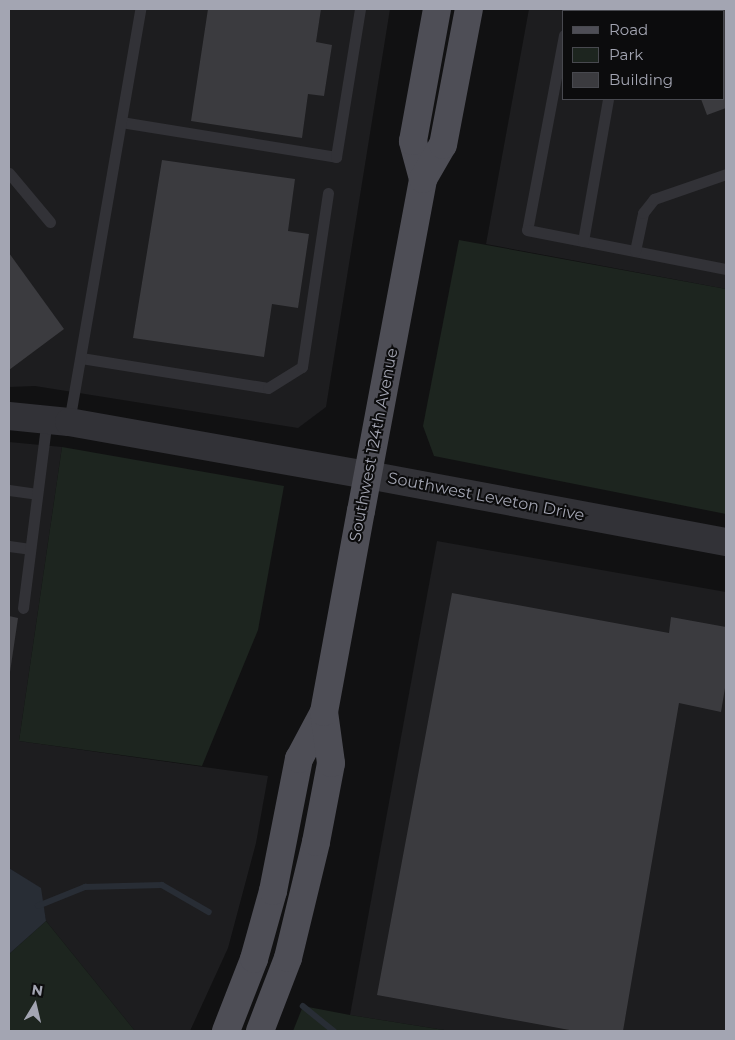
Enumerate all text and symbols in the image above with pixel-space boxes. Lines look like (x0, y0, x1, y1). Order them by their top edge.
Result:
legend (562, 10, 725, 100)
text: Road (609, 20, 648, 39)
text: Park (609, 45, 643, 64)
text: Building (609, 70, 673, 89)
street label: Southwest 124th Avenue (346, 347, 402, 543)
street label: Southwest Leveton Drive (386, 469, 586, 525)
north arrow (10, 980, 60, 1030)
text: N (30, 980, 44, 1000)

